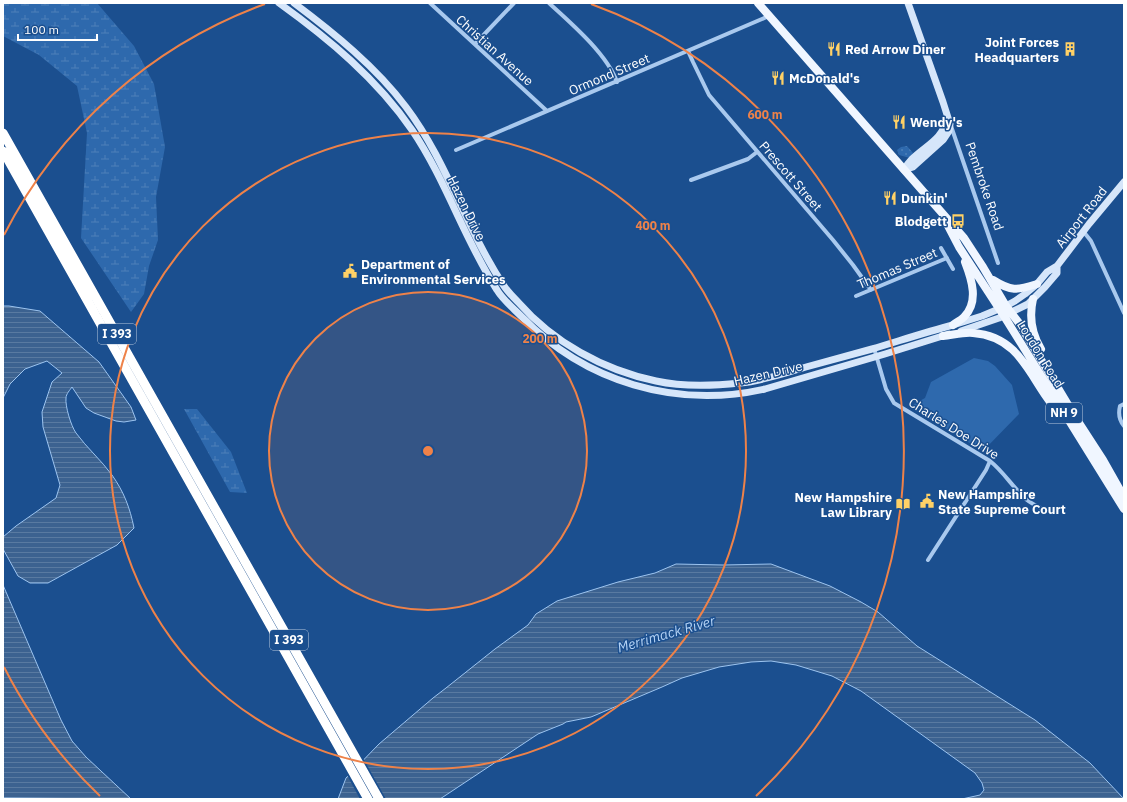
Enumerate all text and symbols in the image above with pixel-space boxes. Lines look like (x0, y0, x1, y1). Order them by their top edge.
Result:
street label: Christian Avenue (452, 11, 537, 90)
scale bar (18, 16, 97, 42)
text: 100 m (24, 22, 59, 37)
place label: Joint Forces Headquarters (975, 34, 1059, 66)
restaurant icon: Red Arrow Diner (826, 41, 842, 57)
place label: Red Arrow Diner (845, 41, 945, 58)
building icon: Joint Forces Headquarters (1062, 41, 1078, 57)
street label: Ormond Street (566, 50, 652, 99)
restaurant icon: McDonald's (770, 70, 786, 86)
place label: McDonald's (789, 70, 860, 87)
text: 600 m (747, 107, 783, 122)
restaurant icon: Wendy's (891, 114, 907, 130)
place label: Wendy's (910, 114, 963, 131)
street label: Prescott Street (756, 138, 826, 215)
street label: Pembroke Road (961, 140, 1008, 233)
street label: Hazen Drive (444, 173, 489, 243)
street label: Airport Road (1052, 183, 1111, 252)
restaurant icon: Dunkin' (882, 190, 898, 206)
place label: Dunkin' (901, 190, 948, 207)
place label: Blodgett (895, 213, 947, 230)
bus stop icon: Blodgett (950, 213, 966, 229)
text: 400 m (635, 218, 671, 233)
street label: Thomas Street (855, 244, 940, 293)
place label: Department of Environmental Services (361, 256, 506, 288)
public building icon: Department of Environmental Services (342, 263, 358, 279)
street label: Loudon Road (1013, 317, 1068, 391)
road number: I 393 (98, 324, 136, 344)
text: 200 m (522, 331, 558, 346)
street label: Hazen Drive (732, 357, 804, 390)
street label: Charles Doe Drive (905, 394, 1002, 463)
road number: NH 9 (1046, 403, 1082, 423)
centre of rings (421, 444, 435, 458)
place label: New Hampshire State Supreme Court (938, 486, 1066, 518)
place label: New Hampshire Law Library (794, 489, 892, 521)
public building icon: New Hampshire State Supreme Court (919, 493, 935, 509)
library icon: New Hampshire Law Library (895, 496, 911, 512)
water label: Merrimack River (615, 611, 718, 657)
road number: I 393 (270, 630, 308, 650)

